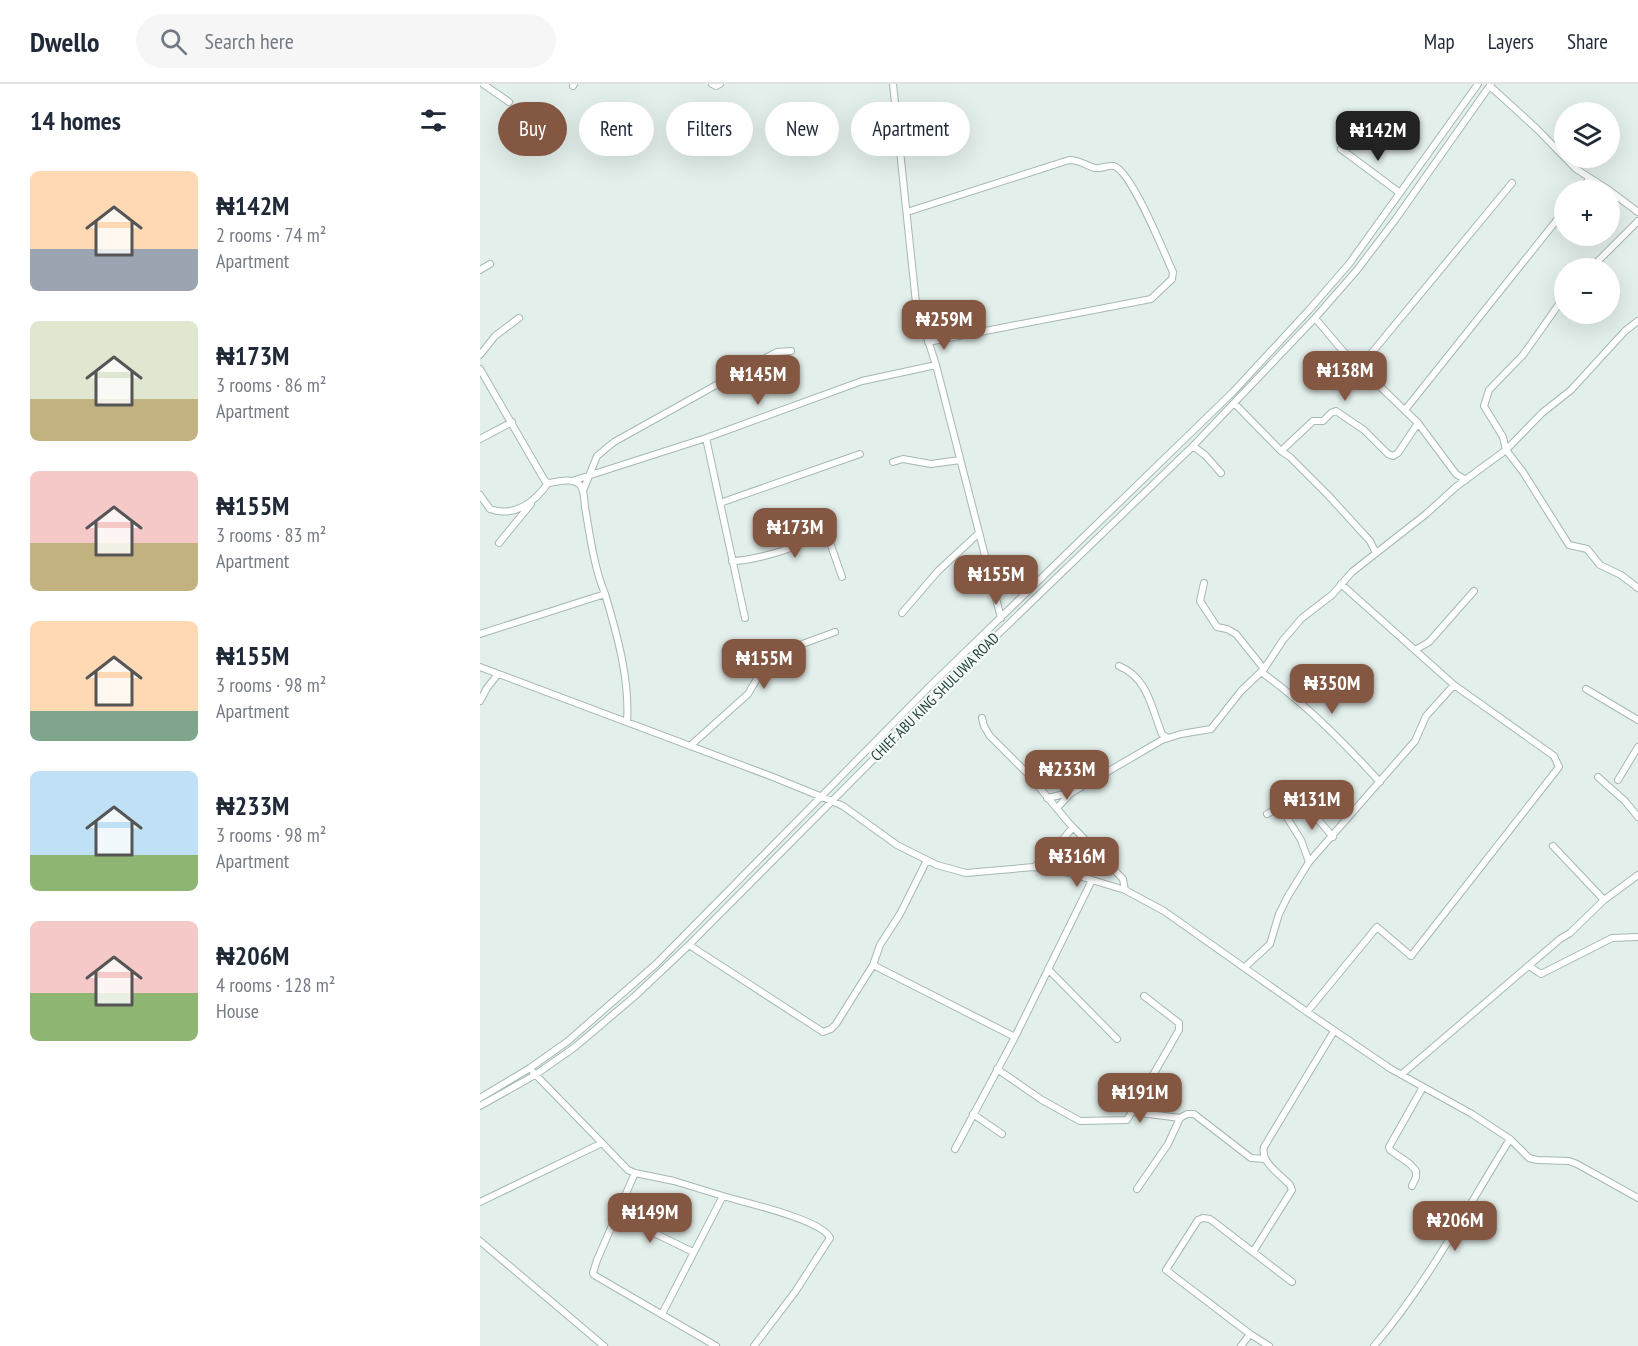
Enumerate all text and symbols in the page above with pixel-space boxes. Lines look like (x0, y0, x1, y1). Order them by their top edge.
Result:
search box (136, 14, 556, 68)
text: Dwello (30, 23, 100, 60)
icon: search (157, 25, 190, 58)
text: Search here (205, 27, 294, 55)
text: Map (1424, 28, 1455, 55)
text: Layers (1488, 28, 1534, 55)
text: Share (1567, 28, 1608, 55)
chip: Buy (498, 102, 567, 156)
chip: Rent (579, 102, 654, 156)
chip: Filters (666, 102, 753, 156)
chip: New (765, 102, 839, 156)
chip: Apartment (851, 102, 970, 156)
map controls (1554, 102, 1620, 324)
button: layers (1554, 102, 1620, 168)
text: 14 homes (30, 104, 121, 137)
icon: filters (417, 104, 450, 137)
pin: ₦142M (1336, 111, 1420, 162)
text: ₦142M (1350, 117, 1406, 143)
button: + (1554, 180, 1620, 246)
text: ₦142M (216, 189, 289, 222)
icon: home (78, 195, 150, 267)
text: 2 rooms · 74 m² (216, 222, 326, 248)
text: Apartment (216, 248, 289, 274)
button: − (1554, 258, 1620, 324)
pin: ₦259M (902, 300, 986, 351)
text: ₦259M (916, 306, 972, 332)
text: ₦173M (216, 339, 289, 372)
icon: home (78, 345, 150, 417)
pin: ₦138M (1303, 351, 1387, 402)
pin: ₦145M (716, 355, 800, 406)
text: ₦138M (1317, 357, 1373, 383)
text: ₦145M (730, 361, 786, 387)
text: 3 rooms · 86 m² (216, 372, 326, 398)
text: Apartment (216, 398, 289, 424)
text: ₦155M (216, 489, 289, 522)
icon: home (78, 495, 150, 567)
pin: ₦173M (753, 508, 837, 559)
text: ₦173M (767, 514, 823, 540)
text: 3 rooms · 83 m² (216, 522, 326, 548)
text: Apartment (216, 548, 289, 574)
pin: ₦155M (954, 555, 1038, 606)
text: ₦155M (968, 561, 1024, 587)
street label: CHIEF ABU KING SHULUWA ROAD (866, 628, 1003, 765)
text: ₦155M (216, 639, 289, 672)
pin: ₦155M (722, 639, 806, 690)
icon: home (78, 645, 150, 717)
text: ₦155M (736, 645, 792, 671)
pin: ₦350M (1290, 664, 1374, 715)
text: ₦350M (1304, 670, 1360, 696)
text: 3 rooms · 98 m² (216, 672, 326, 698)
text: Apartment (216, 698, 289, 724)
pin: ₦233M (1025, 750, 1109, 801)
text: ₦233M (1039, 756, 1095, 782)
pin: ₦131M (1270, 780, 1354, 831)
text: ₦131M (1284, 786, 1340, 812)
text: ₦233M (216, 789, 289, 822)
icon: home (78, 795, 150, 867)
text: 3 rooms · 98 m² (216, 822, 326, 848)
pin: ₦316M (1035, 837, 1119, 888)
text: ₦316M (1049, 843, 1105, 869)
text: Apartment (216, 848, 289, 874)
text: ₦206M (216, 939, 289, 972)
icon: home (78, 945, 150, 1017)
text: 4 rooms · 128 m² (216, 972, 335, 998)
text: House (216, 998, 259, 1024)
pin: ₦191M (1098, 1073, 1182, 1124)
text: ₦191M (1112, 1079, 1168, 1105)
pin: ₦149M (608, 1193, 692, 1244)
text: ₦149M (622, 1199, 678, 1225)
pin: ₦206M (1413, 1201, 1497, 1252)
text: ₦206M (1427, 1207, 1483, 1233)

